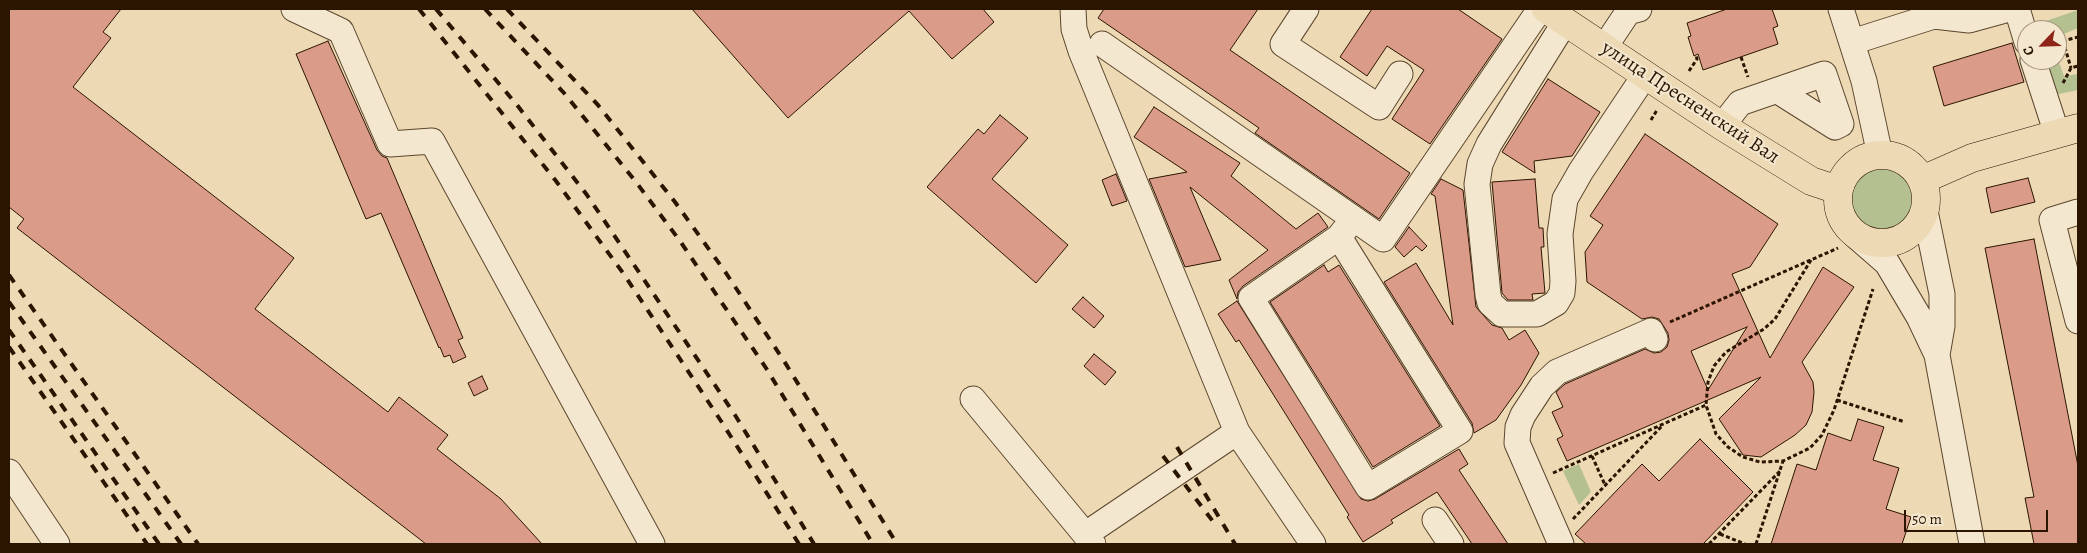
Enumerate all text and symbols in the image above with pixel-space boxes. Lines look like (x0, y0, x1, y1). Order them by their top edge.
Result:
north arrow (2017, 20, 2067, 70)
street label: улица Пресненский Вал (1596, 36, 1784, 170)
text: С (2018, 43, 2039, 59)
scale bar (1907, 500, 2051, 532)
text: 50 m (1912, 509, 1942, 529)

